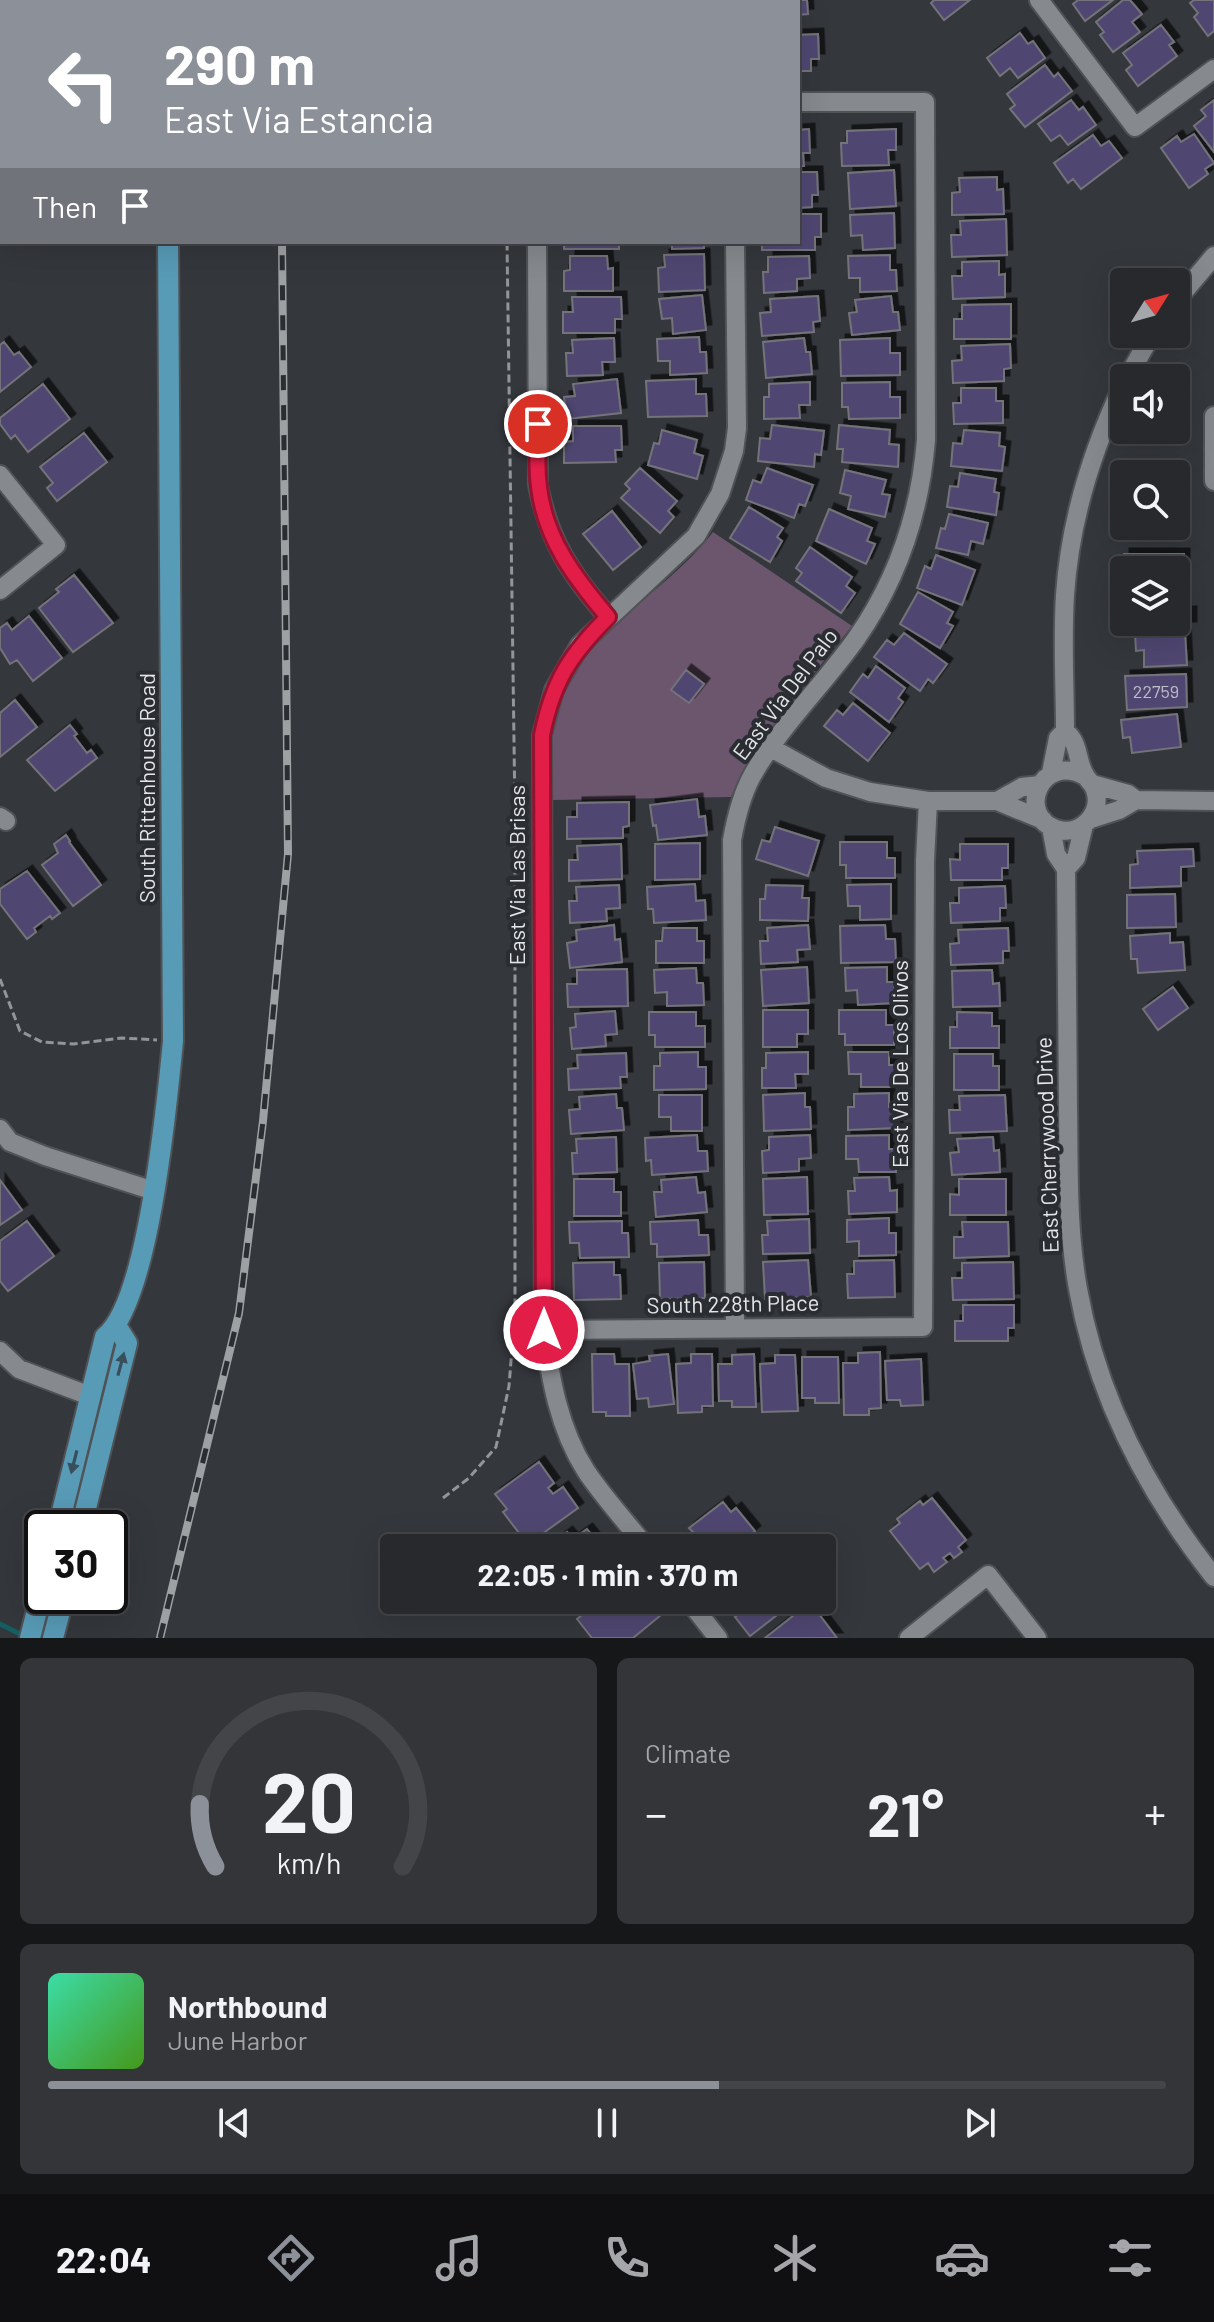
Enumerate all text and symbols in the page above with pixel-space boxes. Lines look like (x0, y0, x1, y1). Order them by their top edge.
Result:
text: 290 m (164, 29, 315, 96)
icon: left (32, 32, 136, 136)
text: East Via Estancia (164, 97, 434, 140)
icon: arrive (113, 184, 157, 228)
text: Then (32, 188, 97, 224)
north arrow (1110, 268, 1190, 348)
map controls (1110, 268, 1190, 636)
button: sound (1110, 364, 1190, 444)
pin (504, 390, 572, 458)
icon: arrive (516, 402, 560, 446)
button: search (1110, 460, 1190, 540)
button: layers (1110, 556, 1190, 636)
street label: East Via Del Palo (726, 623, 842, 764)
street label: South Rittenhouse Road (133, 673, 159, 903)
house number: 22759 (1133, 680, 1179, 702)
street label: East Via Las Brisas (503, 785, 529, 965)
street label: East Via De Los Olivos (886, 960, 912, 1168)
street label: East Cherrywood Drive (1029, 1037, 1063, 1253)
position arrow (502, 1288, 586, 1372)
street label: South 228th Place (646, 1288, 820, 1318)
one-way arrow (115, 1352, 127, 1377)
one-way arrow (67, 1449, 80, 1474)
speed limit sign: 30 (24, 1510, 128, 1614)
text: 22:05 · 1 min · 370 m (478, 1556, 738, 1592)
text: Climate (645, 1737, 731, 1768)
text: 20 (261, 1750, 356, 1850)
text: 21° (867, 1777, 944, 1849)
text: − (645, 1786, 667, 1839)
text: + (1144, 1786, 1166, 1839)
text: km/h (276, 1845, 341, 1880)
text: Northbound (168, 1988, 327, 2024)
text: June Harbor (168, 2024, 307, 2055)
icon: previous (212, 2101, 256, 2145)
icon: pause (585, 2101, 629, 2145)
icon: next (958, 2101, 1002, 2145)
icon: directions (263, 2230, 319, 2286)
icon: music (431, 2230, 487, 2286)
icon: phone (599, 2230, 655, 2286)
icon: climate (767, 2230, 823, 2286)
icon: car (934, 2230, 990, 2286)
icon: filters (1102, 2230, 1158, 2286)
text: 22:04 (56, 2237, 152, 2280)

